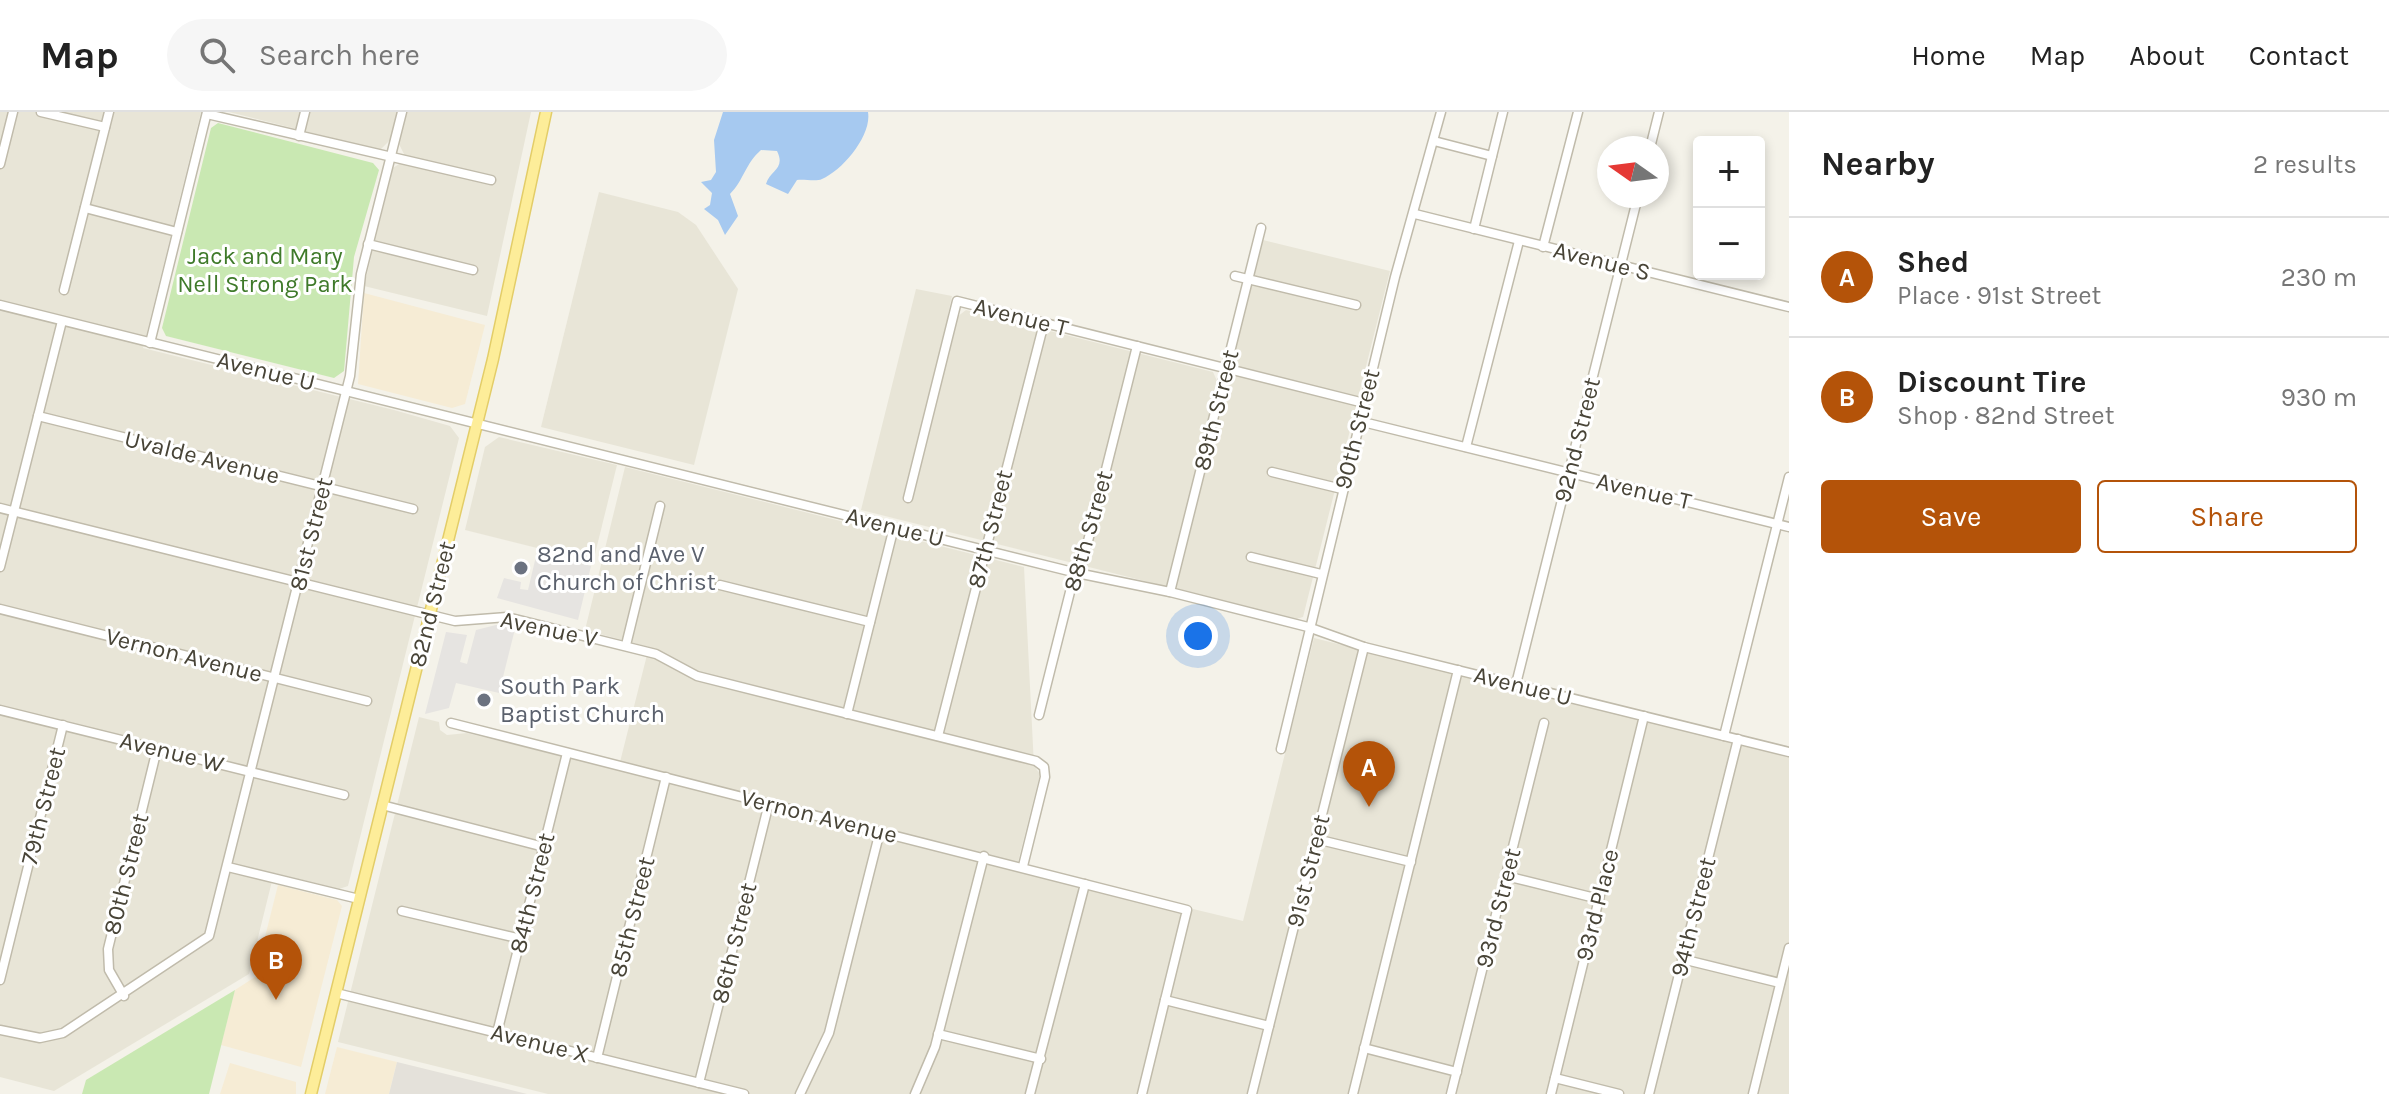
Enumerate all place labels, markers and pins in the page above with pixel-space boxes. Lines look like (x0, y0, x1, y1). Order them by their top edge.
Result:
place label: 82nd and Ave V Church of Christ (537, 540, 716, 596)
marker: 82nd and Ave V Church of Christ (512, 559, 530, 577)
place label: South Park Baptist Church (500, 672, 665, 728)
marker: South Park Baptist Church (475, 691, 493, 709)
pin: A (1343, 741, 1395, 807)
pin: B (250, 934, 302, 1000)

